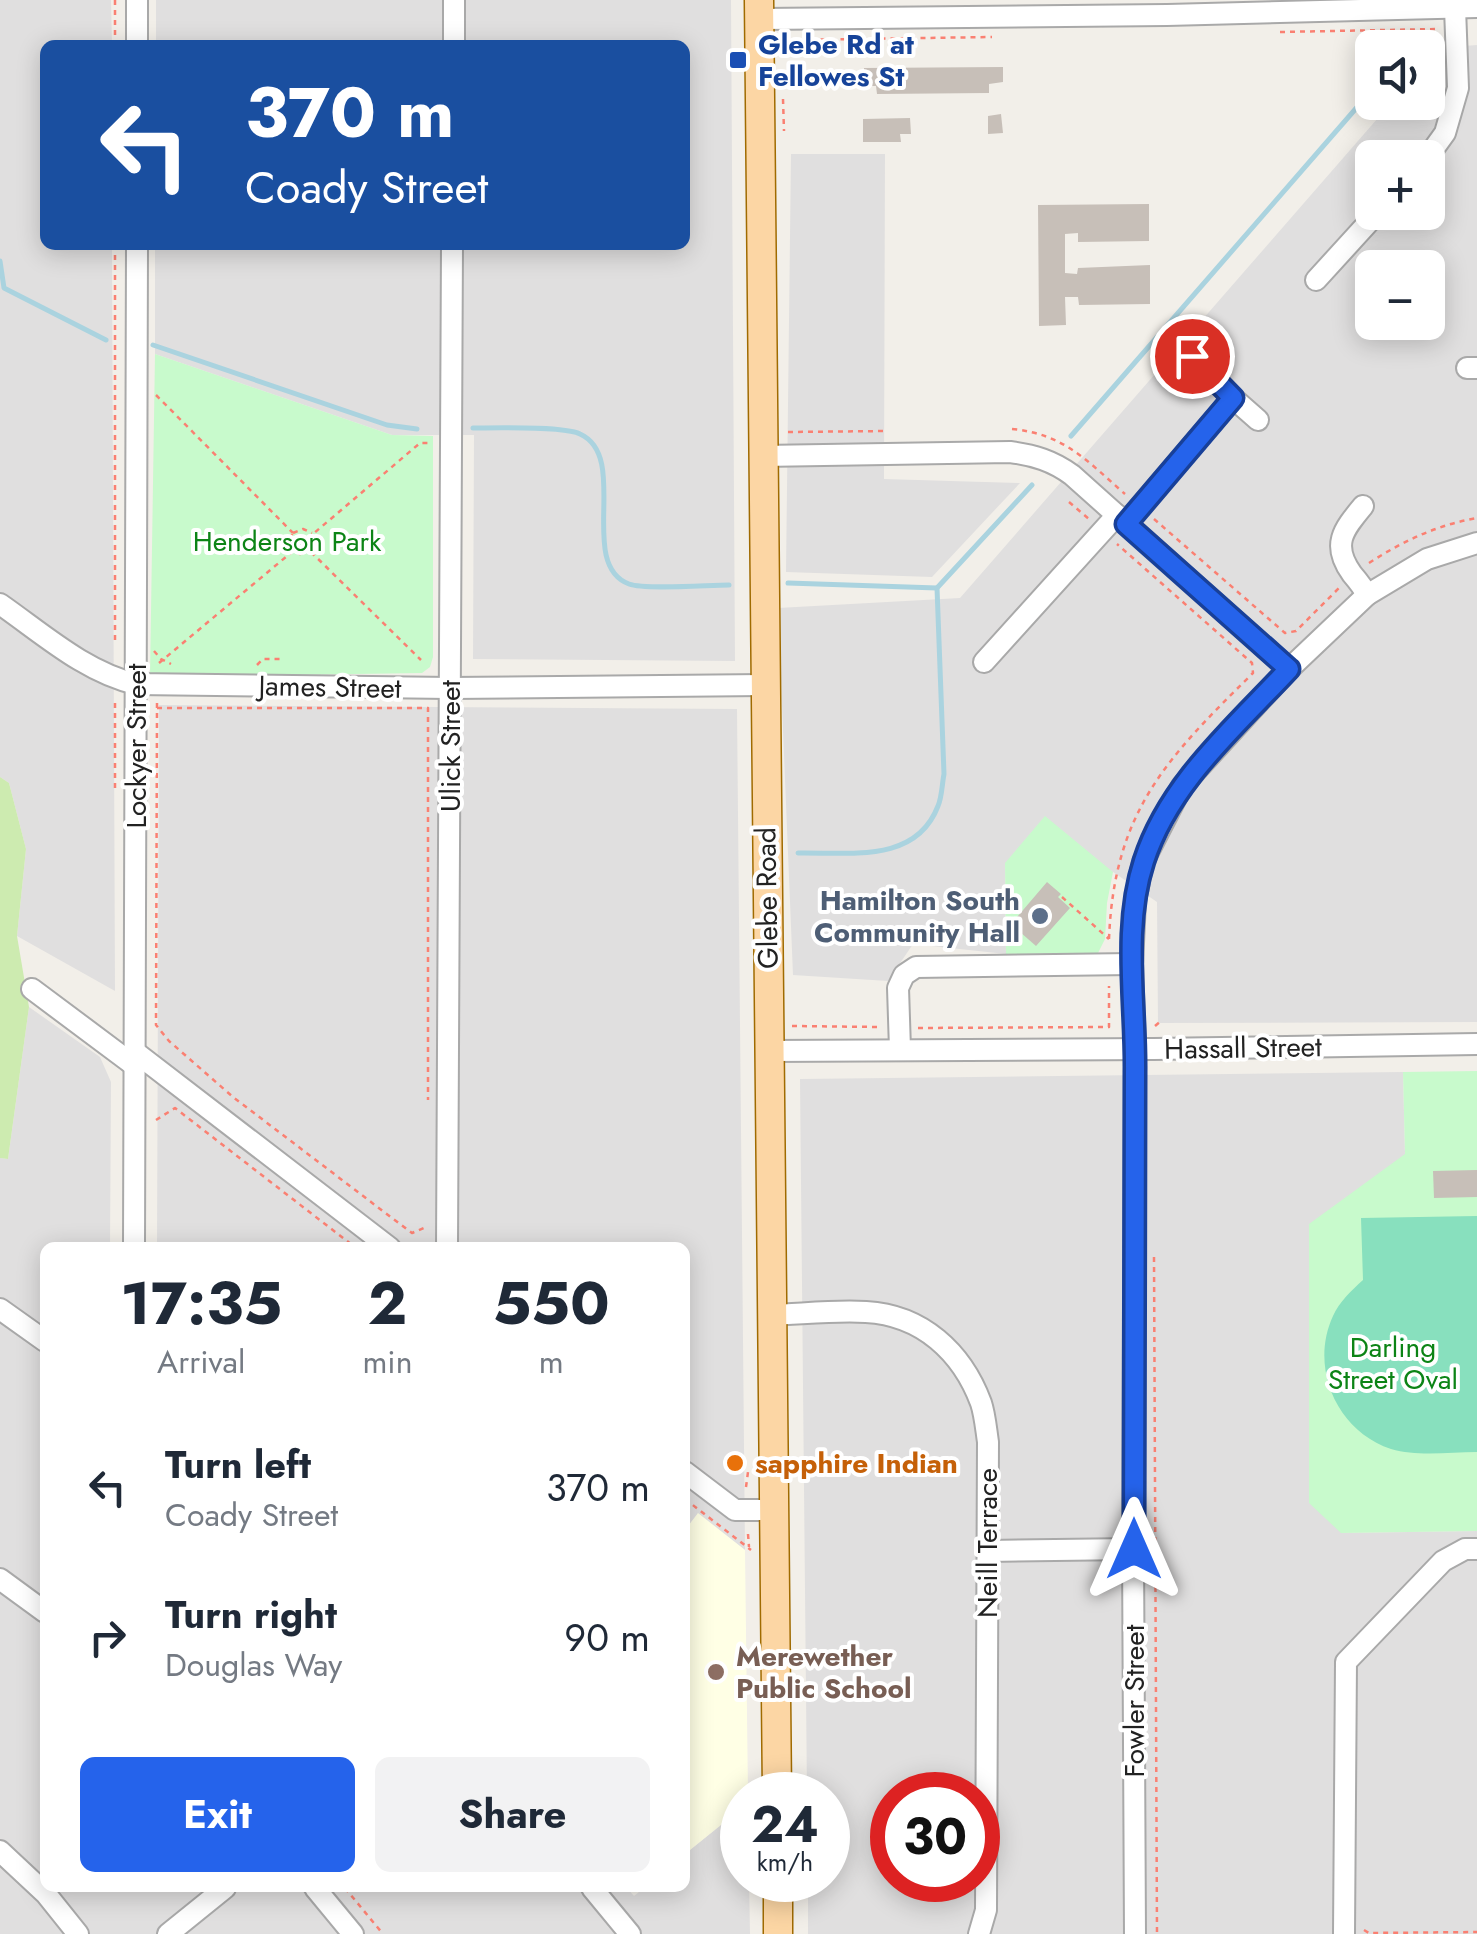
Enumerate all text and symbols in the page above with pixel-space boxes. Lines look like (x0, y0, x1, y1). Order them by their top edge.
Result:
place label: Glebe Rd at Fellowes St (758, 24, 914, 97)
map controls (1355, 30, 1445, 340)
button: sound (1355, 30, 1445, 120)
marker: Glebe Rd at Fellowes St (727, 49, 749, 71)
text: 370 m (245, 62, 454, 163)
icon: left (80, 80, 210, 210)
button: + (1355, 140, 1445, 230)
text: Coady Street (245, 155, 488, 220)
button: − (1355, 250, 1445, 340)
pin (1150, 314, 1235, 399)
icon: arrive (1165, 329, 1220, 384)
park label: Henderson Park (193, 521, 382, 562)
street label: Lockyer Street (116, 663, 157, 829)
street label: James Street (254, 665, 402, 709)
street label: Ulick Street (430, 680, 471, 812)
street label: Glebe Road (745, 827, 789, 969)
place label: Hamilton South Community Hall (814, 880, 1020, 953)
marker: Hamilton South Community Hall (1029, 905, 1051, 927)
street label: Hassall Street (1164, 1026, 1322, 1070)
text: 17:35 (120, 1260, 282, 1347)
text: 2 (368, 1260, 407, 1347)
text: 550 (493, 1260, 610, 1347)
park label: Darling Street Oval (1328, 1327, 1458, 1400)
text: Arrival (157, 1339, 245, 1385)
text: min (362, 1339, 412, 1385)
text: m (539, 1339, 564, 1385)
text: Turn left (165, 1437, 311, 1492)
place label: sapphire Indian (755, 1443, 958, 1484)
marker: sapphire Indian (724, 1452, 746, 1474)
icon: left (80, 1460, 135, 1515)
text: 370 m (546, 1460, 650, 1515)
street label: Neill Terrace (967, 1468, 1008, 1618)
text: Coady Street (165, 1492, 338, 1538)
position arrow (1082, 1497, 1186, 1601)
text: Turn right (165, 1587, 337, 1642)
icon: right (80, 1610, 135, 1665)
text: 90 m (564, 1610, 650, 1665)
street label: Fowler Street (1114, 1624, 1155, 1777)
place label: Merewether Public School (736, 1636, 912, 1709)
text: Douglas Way (165, 1642, 342, 1688)
marker: Merewether Public School (705, 1661, 727, 1683)
button: Exit (80, 1757, 355, 1872)
button: Share (375, 1757, 650, 1872)
speed limit sign: 30 (870, 1772, 1000, 1902)
text: 24 (751, 1788, 819, 1861)
text: km/h (757, 1844, 813, 1880)

